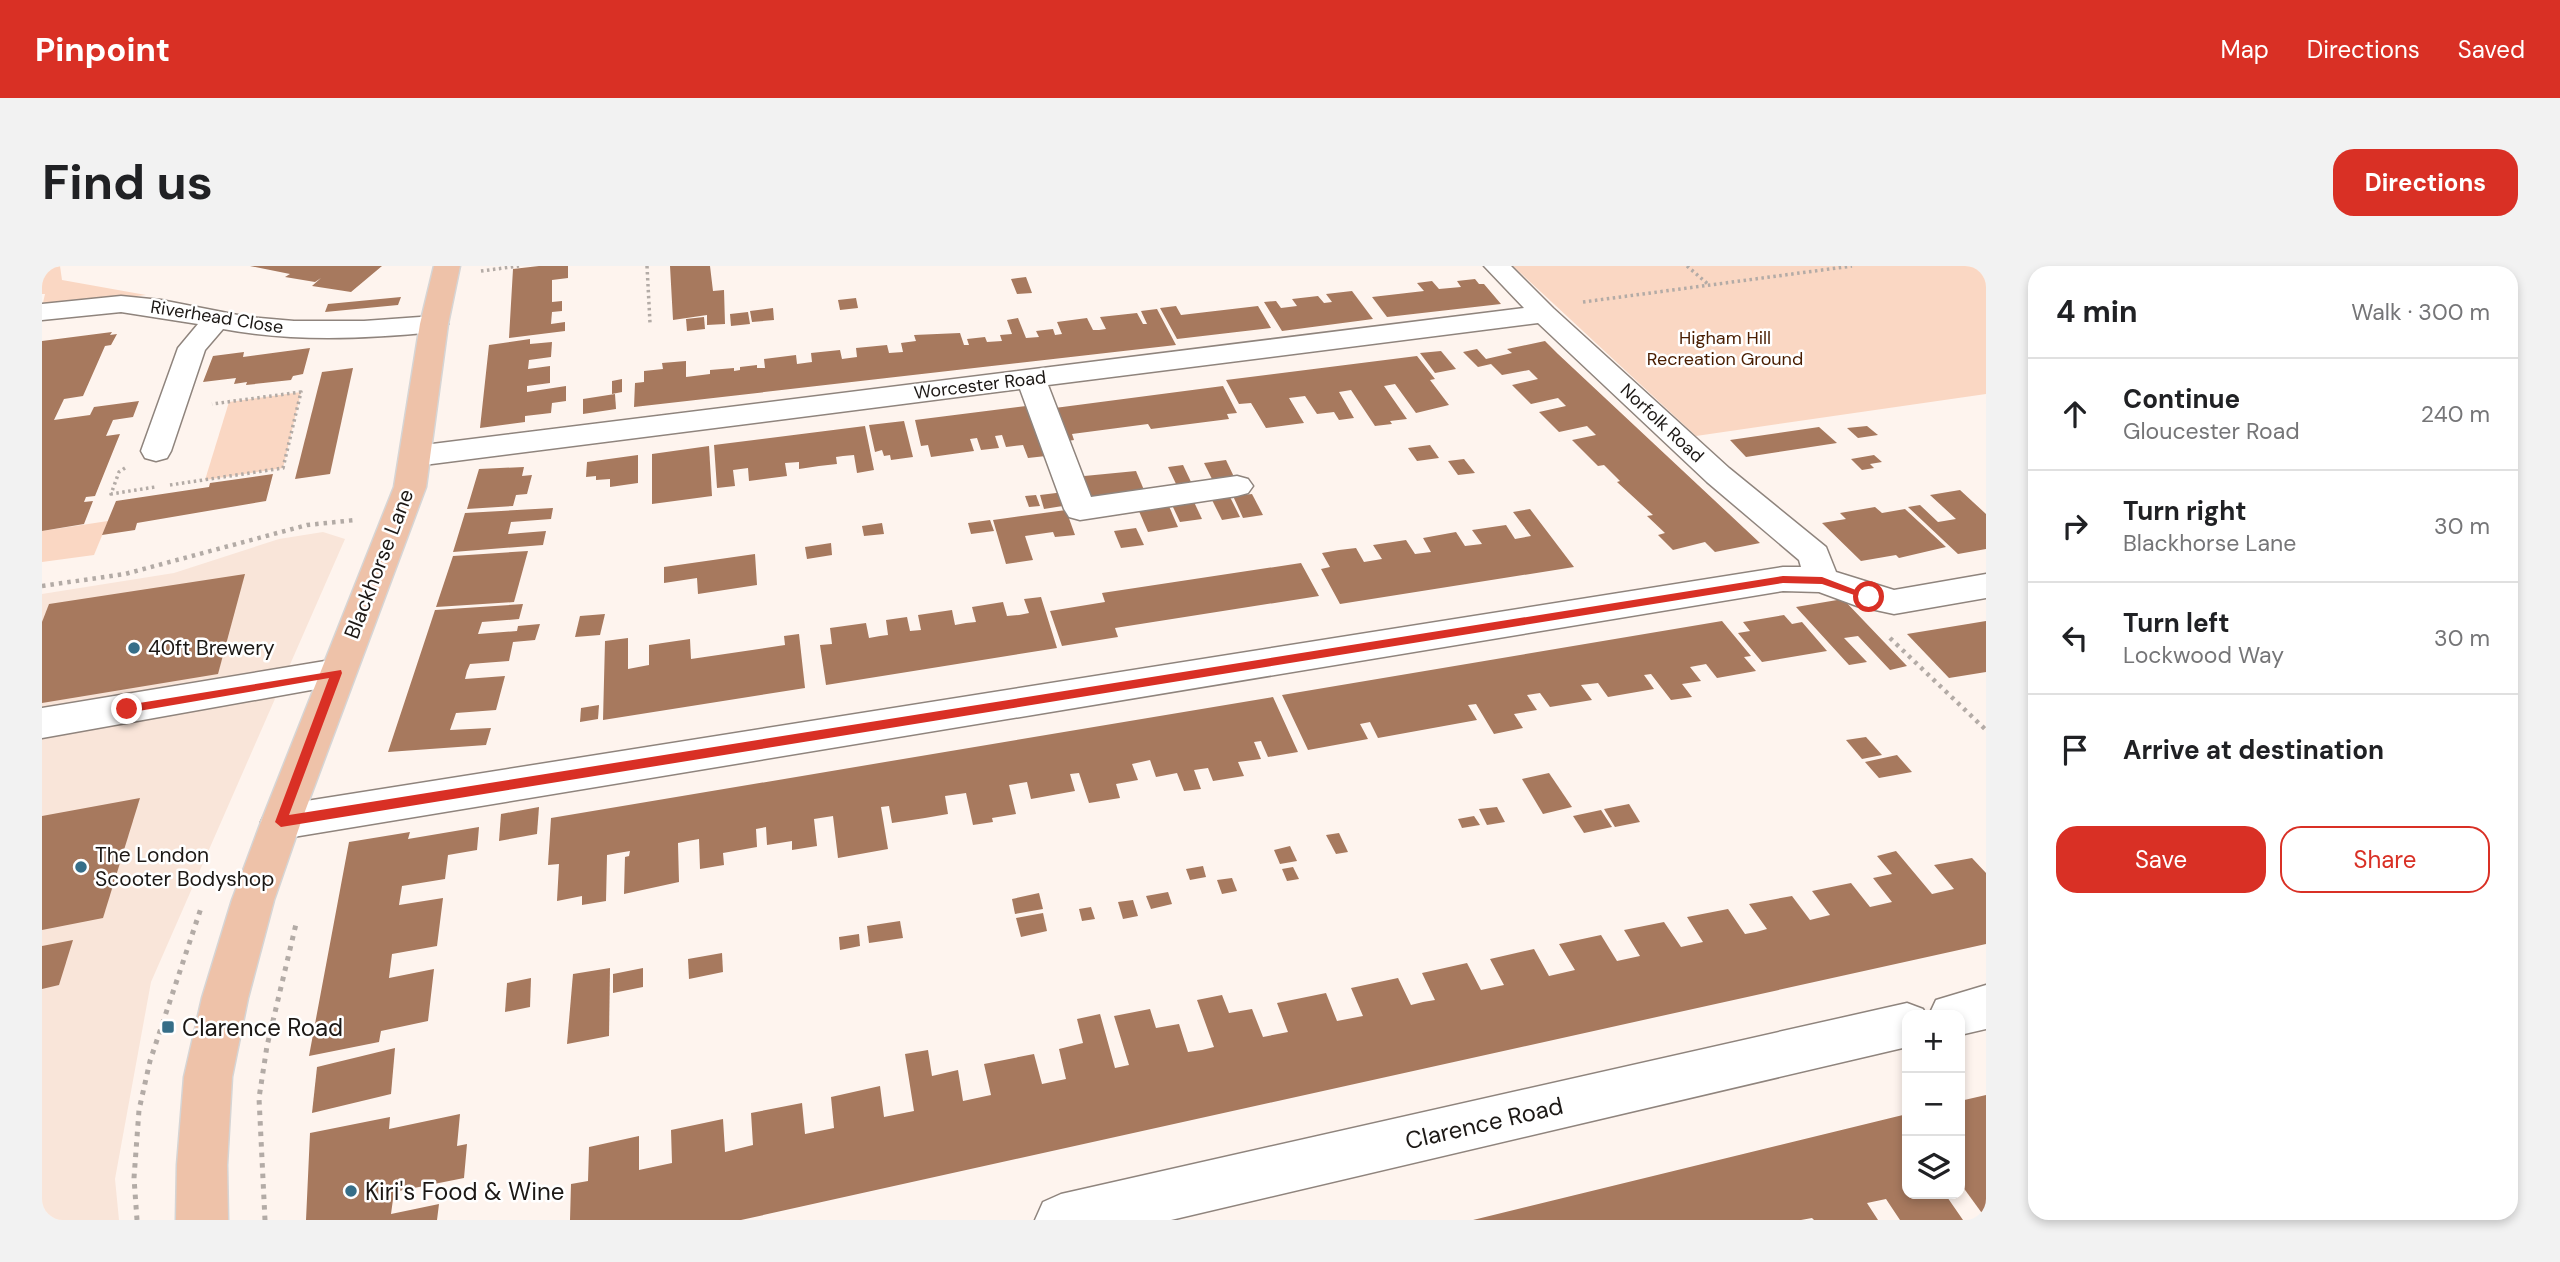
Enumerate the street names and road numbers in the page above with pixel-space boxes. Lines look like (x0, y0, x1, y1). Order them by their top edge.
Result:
street label: Riverhead Close (149, 295, 285, 339)
street label: Worcester Road (913, 365, 1047, 405)
street label: Norfolk Road (1615, 378, 1709, 468)
street label: Blackhorse Lane (338, 485, 420, 643)
street label: Clarence Road (1402, 1090, 1566, 1156)

